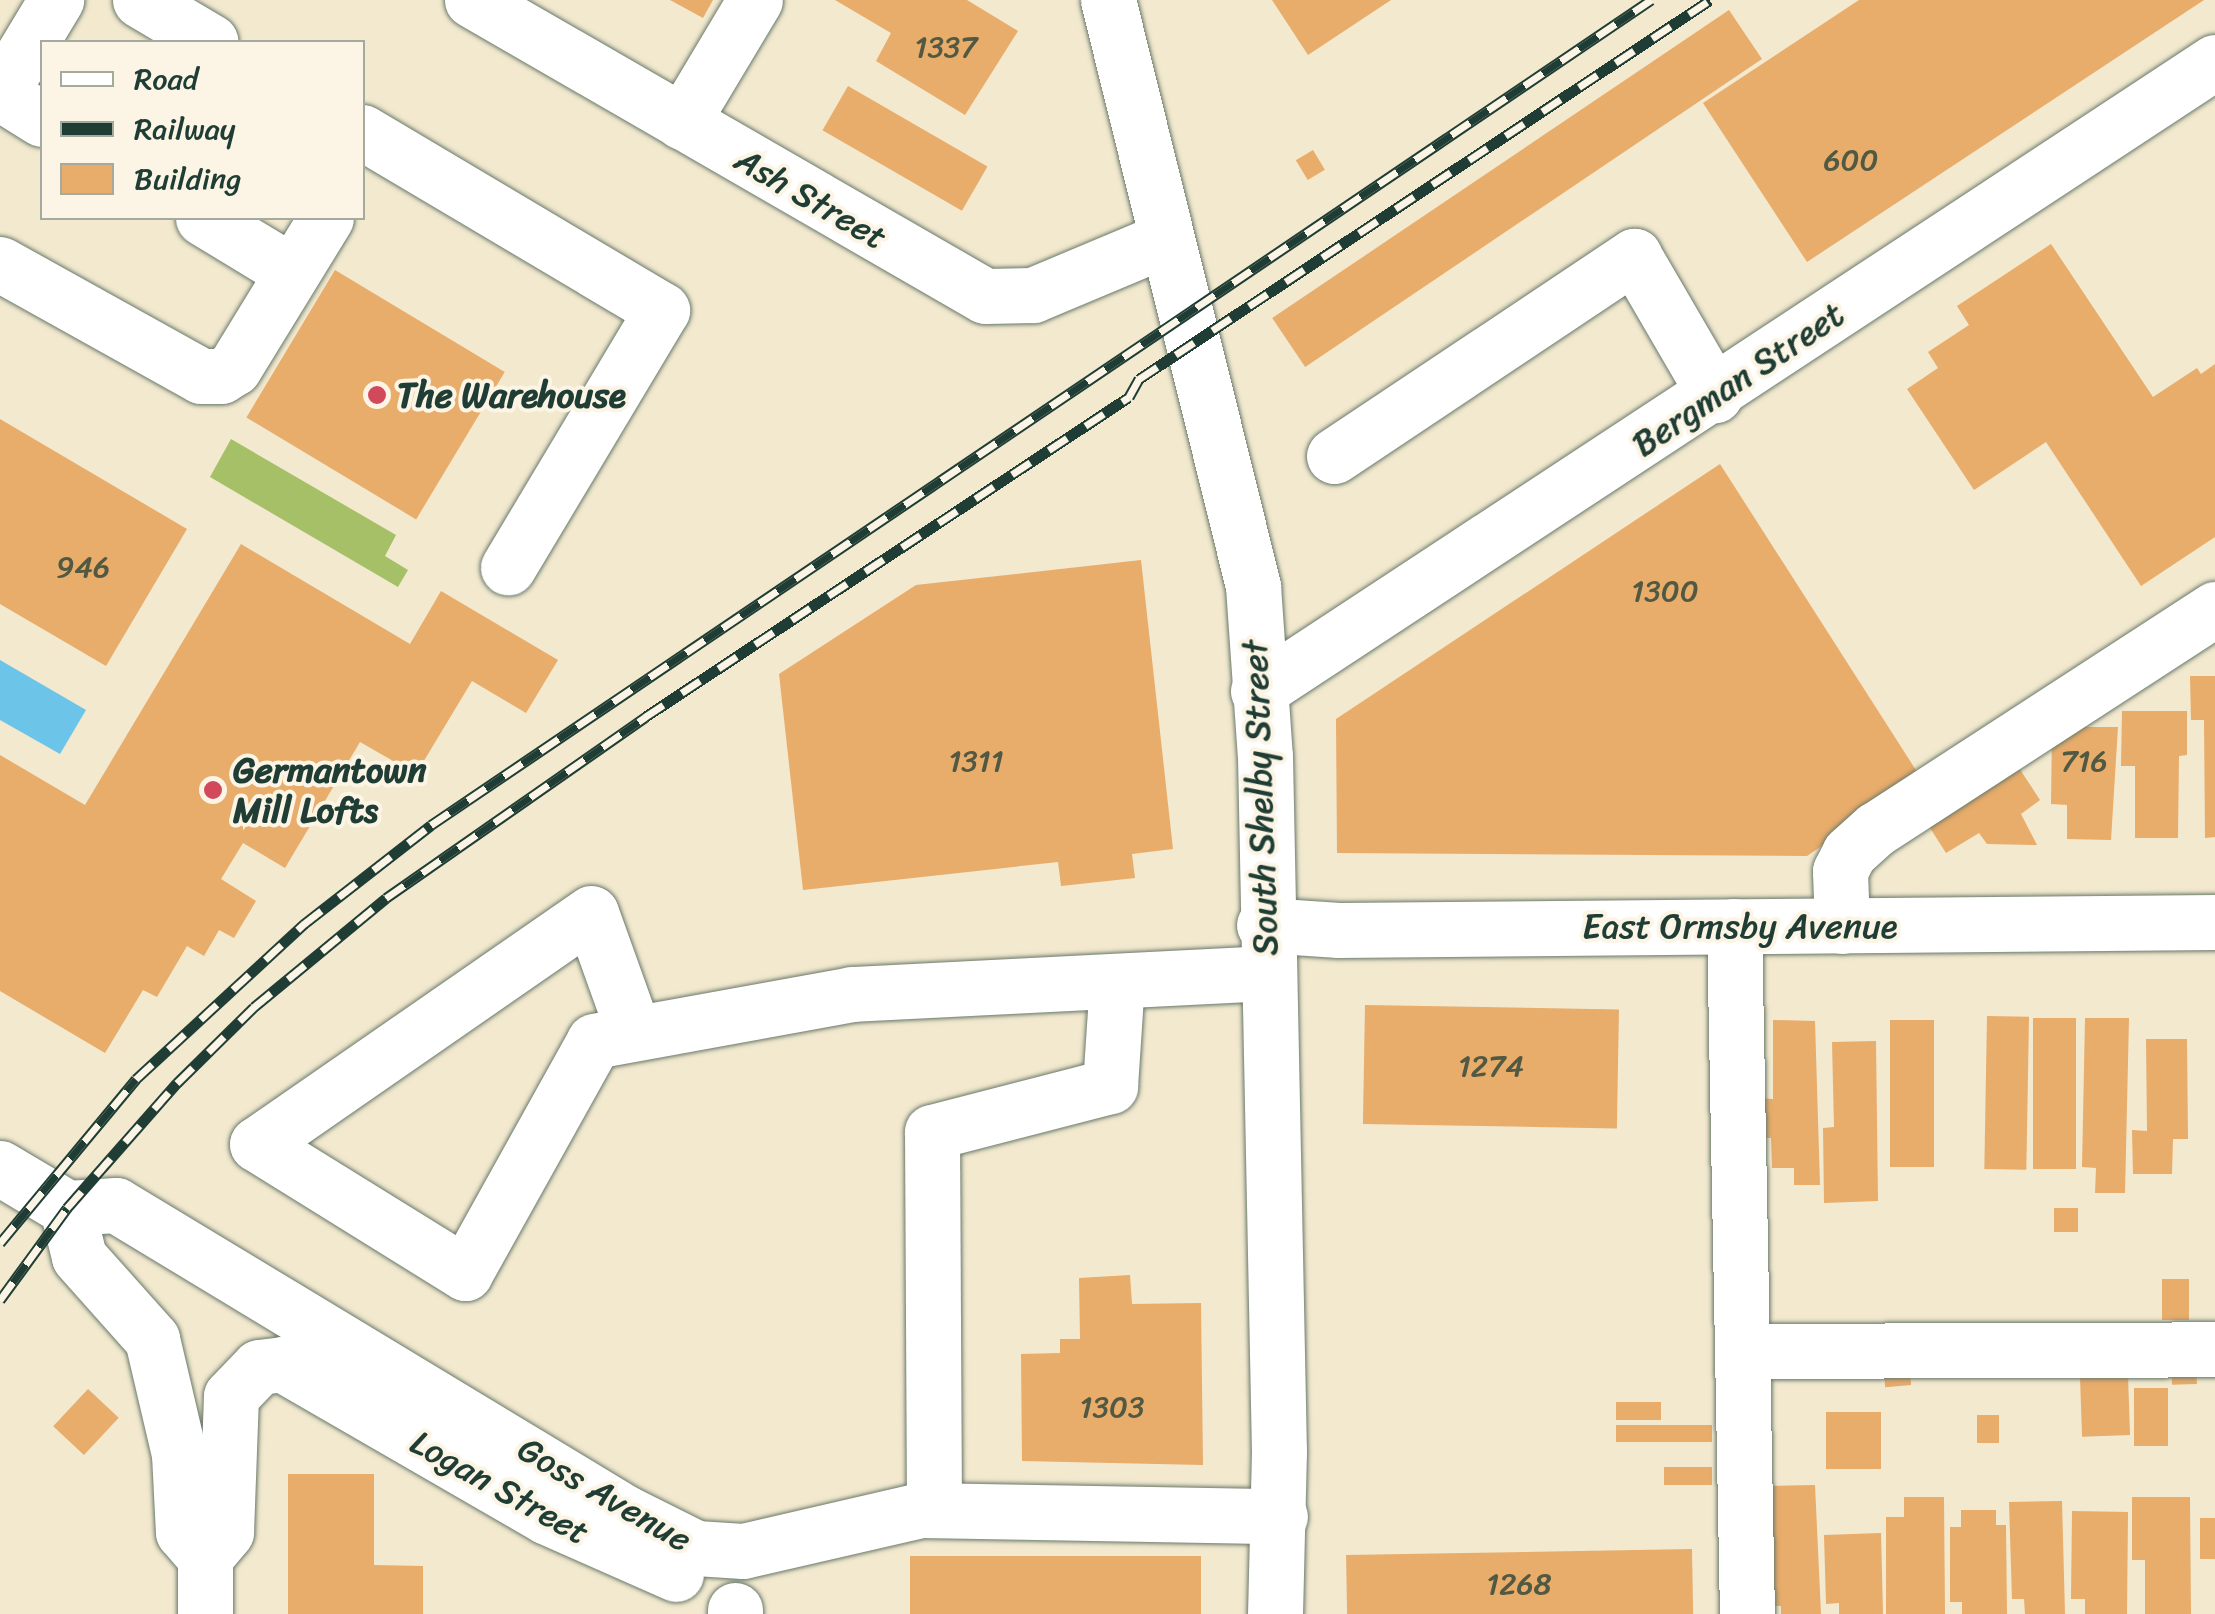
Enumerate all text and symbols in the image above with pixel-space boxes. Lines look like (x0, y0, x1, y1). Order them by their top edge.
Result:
house number: 1337 (915, 29, 977, 65)
legend (40, 40, 365, 220)
text: Road (134, 52, 198, 106)
text: Railway (134, 102, 235, 156)
street label: Ash Street (728, 138, 894, 258)
house number: 600 (1824, 142, 1878, 178)
text: Building (134, 152, 241, 206)
street label: Bergman Street (1624, 293, 1852, 465)
place label: The Warehouse (397, 374, 626, 416)
marker: The Warehouse (366, 384, 388, 406)
house number: 946 (56, 549, 110, 585)
house number: 1300 (1631, 573, 1699, 609)
street label: South Shelby Street (1233, 639, 1287, 957)
house number: 1311 (948, 743, 1004, 779)
house number: 716 (2060, 743, 2108, 779)
place label: Germantown Mill Lofts (233, 749, 426, 831)
marker: Germantown Mill Lofts (202, 779, 224, 801)
street label: East Ormsby Avenue (1583, 905, 1897, 947)
house number: 1274 (1458, 1048, 1524, 1084)
house number: 1303 (1080, 1389, 1144, 1425)
street label: Logan Street (403, 1420, 597, 1554)
street label: Goss Avenue (511, 1428, 699, 1560)
house number: 1268 (1486, 1566, 1552, 1602)

